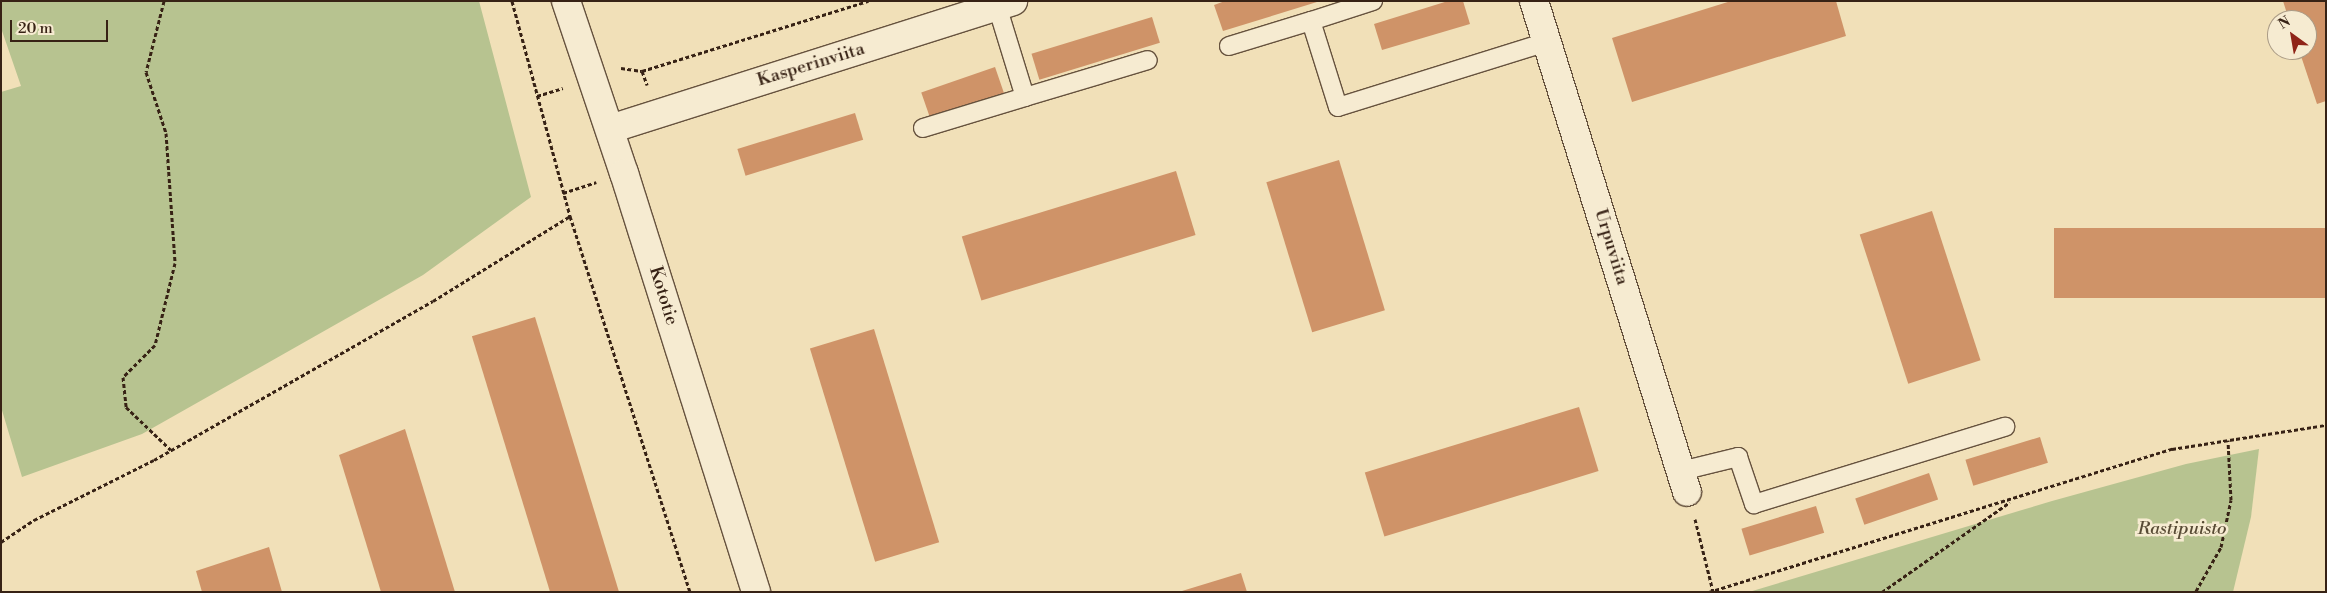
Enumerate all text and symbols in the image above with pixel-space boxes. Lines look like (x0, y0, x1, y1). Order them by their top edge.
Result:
scale bar (12, 10, 110, 42)
north arrow (2267, 10, 2317, 60)
text: N (2275, 13, 2294, 34)
text: 20 m (18, 19, 53, 38)
street label: Kasperinviita (755, 38, 867, 92)
street label: Urpuviita (1589, 206, 1633, 288)
street label: Kototie (644, 264, 682, 328)
park label: Rastipuisto (2137, 518, 2227, 540)

